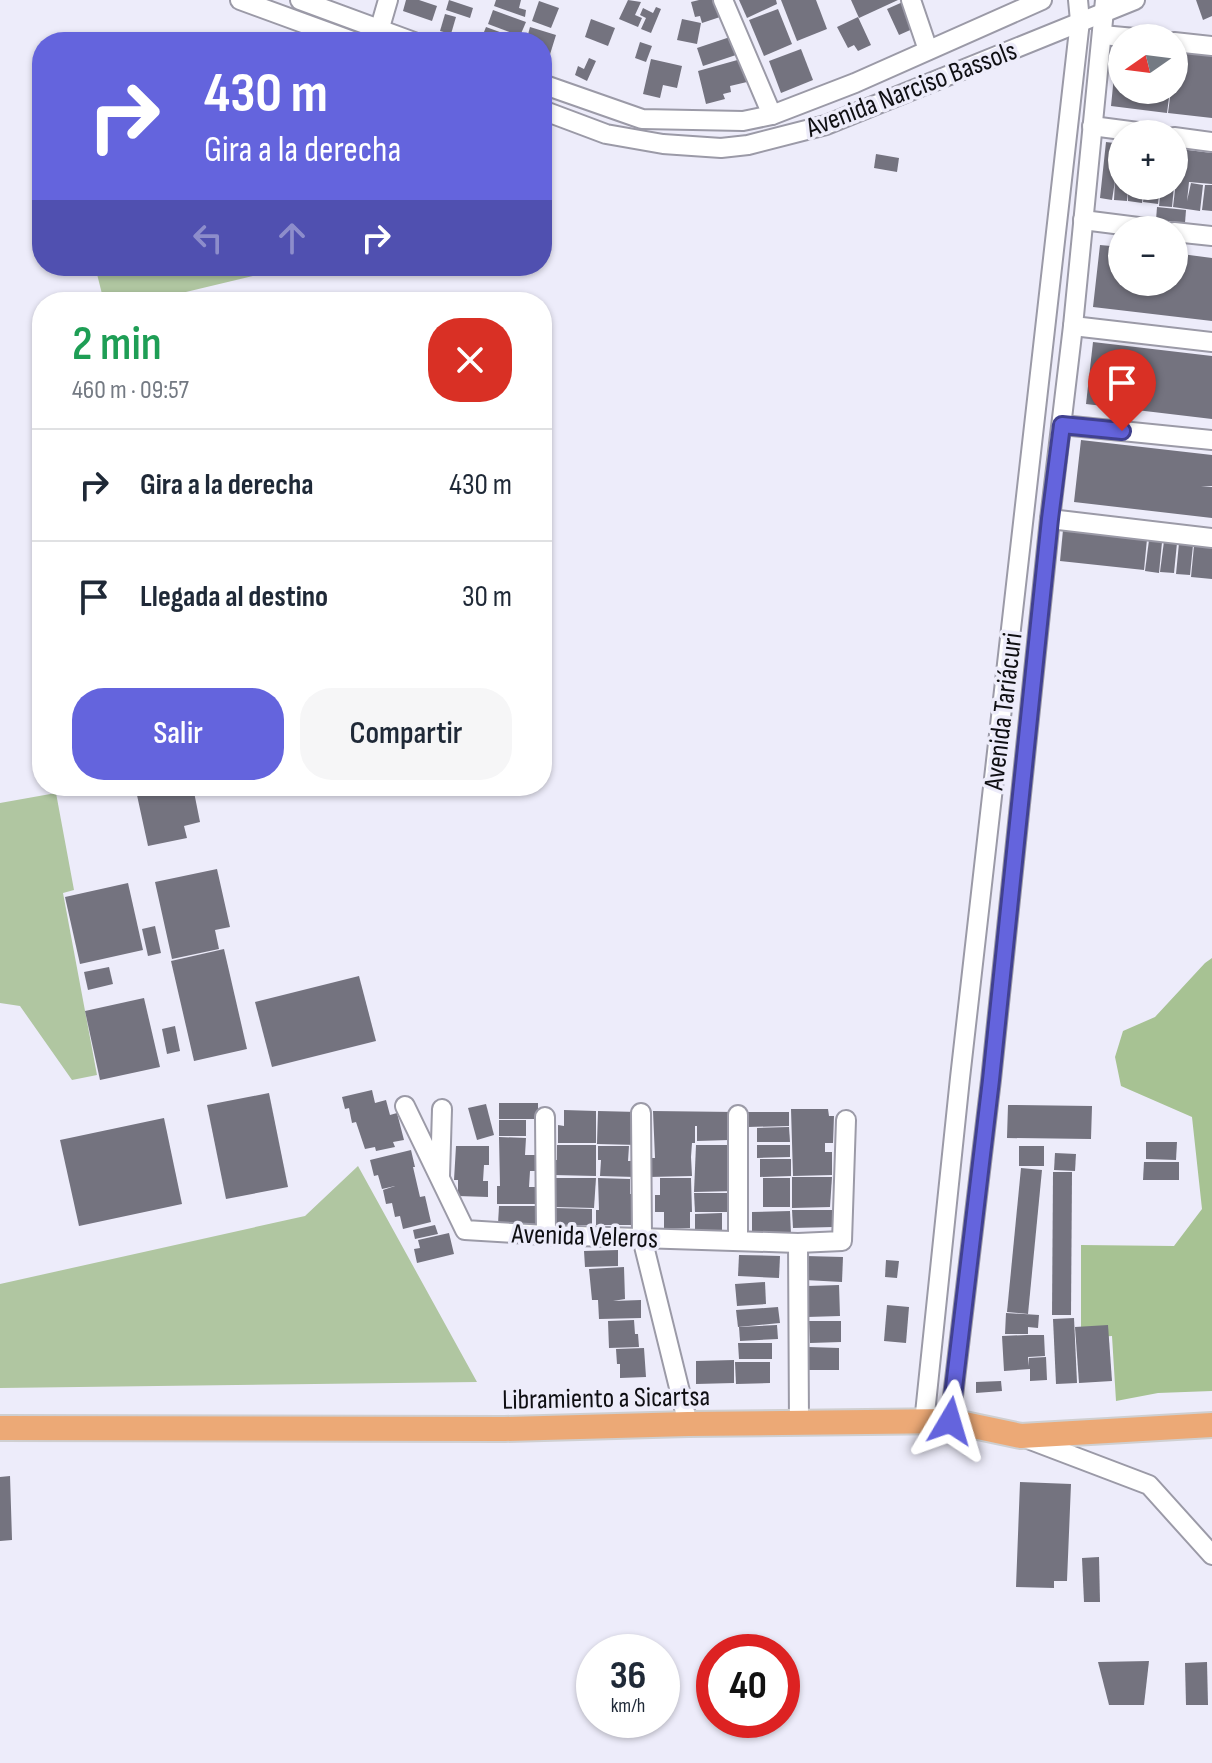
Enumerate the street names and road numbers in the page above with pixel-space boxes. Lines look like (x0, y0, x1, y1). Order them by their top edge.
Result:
street label: Avenida Narciso Bassols (801, 34, 1021, 145)
street label: Avenida Tariácuri (977, 631, 1029, 793)
street label: Avenida Veleros (510, 1217, 659, 1256)
street label: Libramiento a Sicartsa (502, 1380, 710, 1417)

